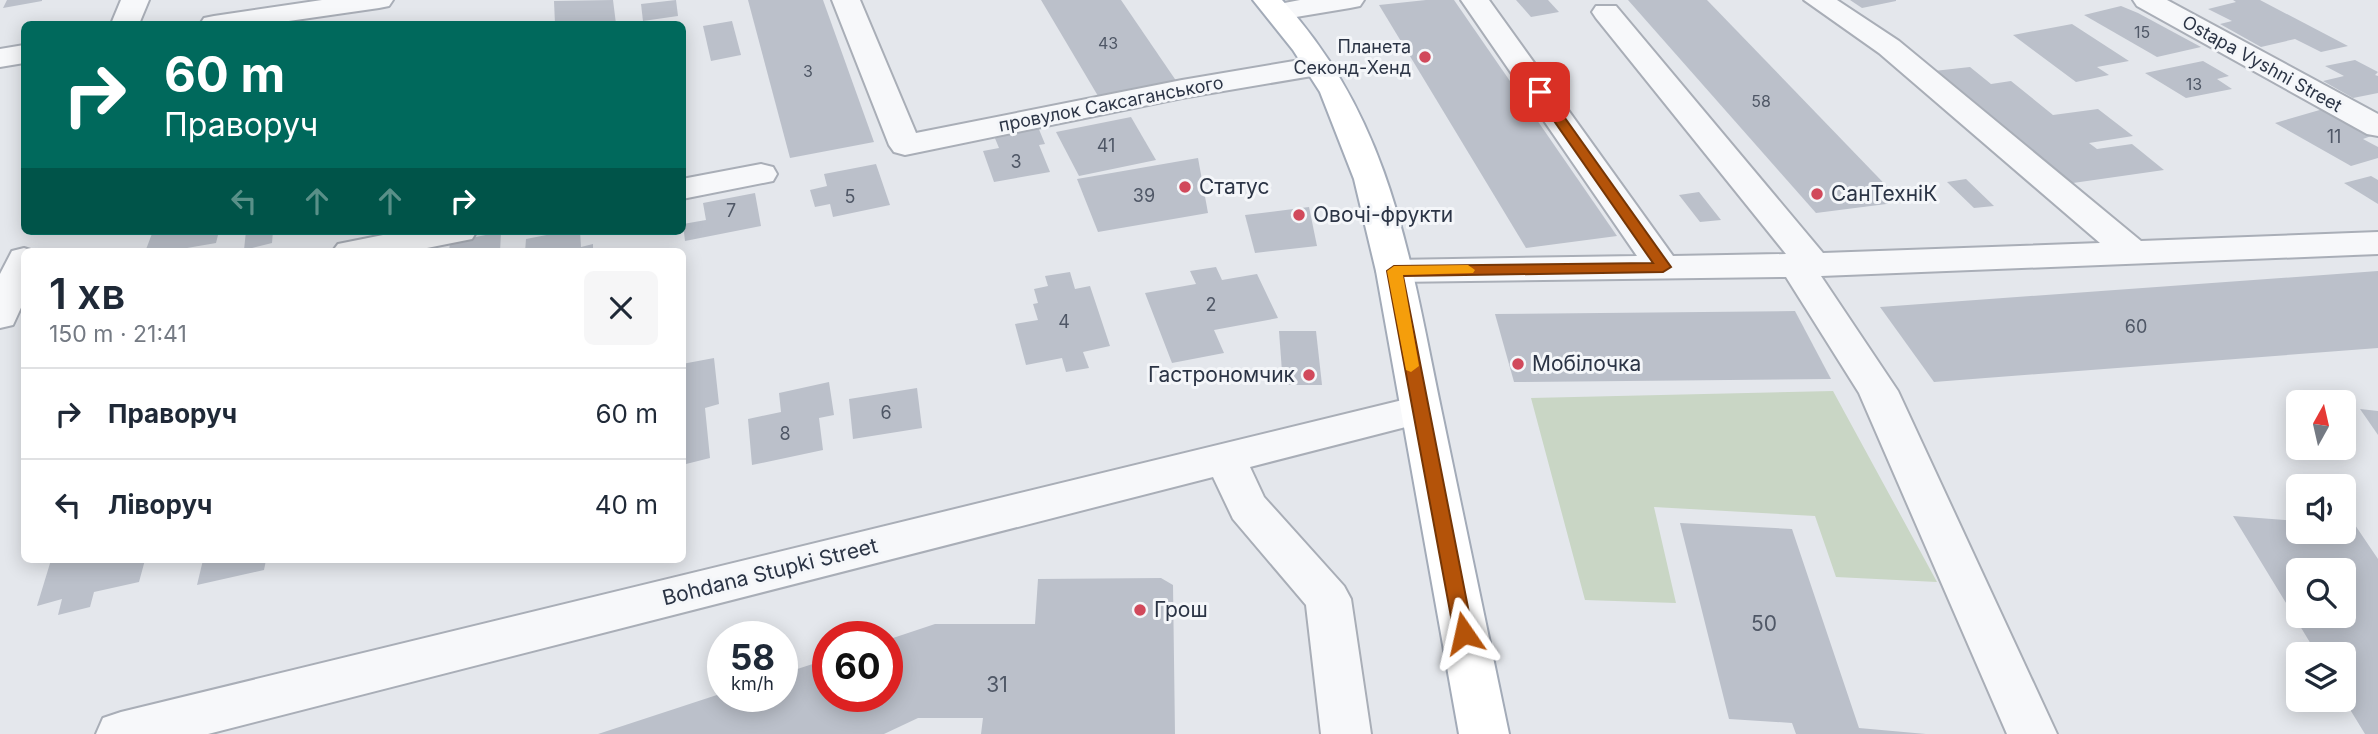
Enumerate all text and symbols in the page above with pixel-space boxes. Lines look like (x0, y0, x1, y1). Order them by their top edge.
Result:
street label: Ostapa Vyshni Street (2179, 11, 2346, 116)
house number: 15 (2134, 22, 2150, 42)
house number: 43 (1098, 33, 1118, 53)
place label: Планета Секонд-Хенд (1293, 36, 1411, 78)
text: 60 m (164, 45, 285, 104)
icon: right (49, 49, 140, 140)
marker: Планета Секонд-Хенд (1417, 49, 1433, 65)
house number: 3 (803, 61, 813, 81)
pin (1510, 62, 1570, 122)
street label: провулок Саксаганського (997, 71, 1225, 136)
icon: arrive (1521, 73, 1559, 111)
house number: 13 (2186, 74, 2202, 94)
house number: 58 (1751, 91, 1771, 111)
text: Праворуч (164, 105, 318, 144)
house number: 11 (2327, 126, 2341, 147)
house number: 41 (1097, 135, 1115, 156)
house number: 3 (1010, 151, 1022, 172)
place label: Статус (1199, 174, 1269, 199)
marker: Статус (1177, 179, 1193, 195)
place label: СанТехніК (1831, 181, 1937, 206)
icon: left (225, 182, 263, 220)
icon: ahead (298, 182, 336, 220)
icon: ahead (371, 182, 409, 220)
icon: right (444, 182, 482, 220)
house number: 39 (1133, 185, 1155, 206)
house number: 5 (845, 186, 855, 207)
marker: СанТехніК (1809, 186, 1825, 202)
house number: 7 (726, 200, 736, 221)
place label: Овочі-фрукти (1313, 202, 1453, 227)
marker: Овочі-фрукти (1291, 207, 1307, 223)
text: 1 хв (49, 268, 125, 319)
button: close (584, 271, 658, 345)
house number: 2 (1206, 294, 1216, 315)
house number: 4 (1058, 311, 1070, 332)
house number: 60 (2125, 316, 2147, 337)
text: 150 m · 21:41 (49, 320, 187, 348)
place label: Мобілочка (1532, 351, 1641, 376)
marker: Мобілочка (1510, 356, 1526, 372)
place label: Гастрономчик (1148, 362, 1296, 387)
marker: Гастрономчик (1301, 367, 1317, 383)
north arrow (2286, 390, 2356, 460)
map controls (2286, 390, 2356, 712)
icon: right (49, 395, 87, 433)
text: Праворуч (108, 398, 237, 429)
text: 60 m (595, 398, 658, 429)
house number: 6 (880, 402, 892, 423)
house number: 8 (779, 423, 791, 444)
button: sound (2286, 474, 2356, 544)
icon: left (49, 486, 87, 524)
text: Ліворуч (108, 489, 212, 520)
text: 40 m (595, 489, 658, 520)
street label: Bohdana Stupki Street (660, 533, 880, 610)
button: search (2286, 558, 2356, 628)
position arrow (1427, 596, 1501, 670)
place label: Грош (1154, 597, 1208, 622)
marker: Грош (1132, 602, 1148, 618)
house number: 50 (1751, 611, 1777, 636)
speed limit sign: 60 (812, 621, 903, 712)
text: 58 (730, 636, 775, 678)
button: layers (2286, 642, 2356, 712)
house number: 31 (986, 672, 1008, 697)
text: km/h (731, 673, 774, 694)

